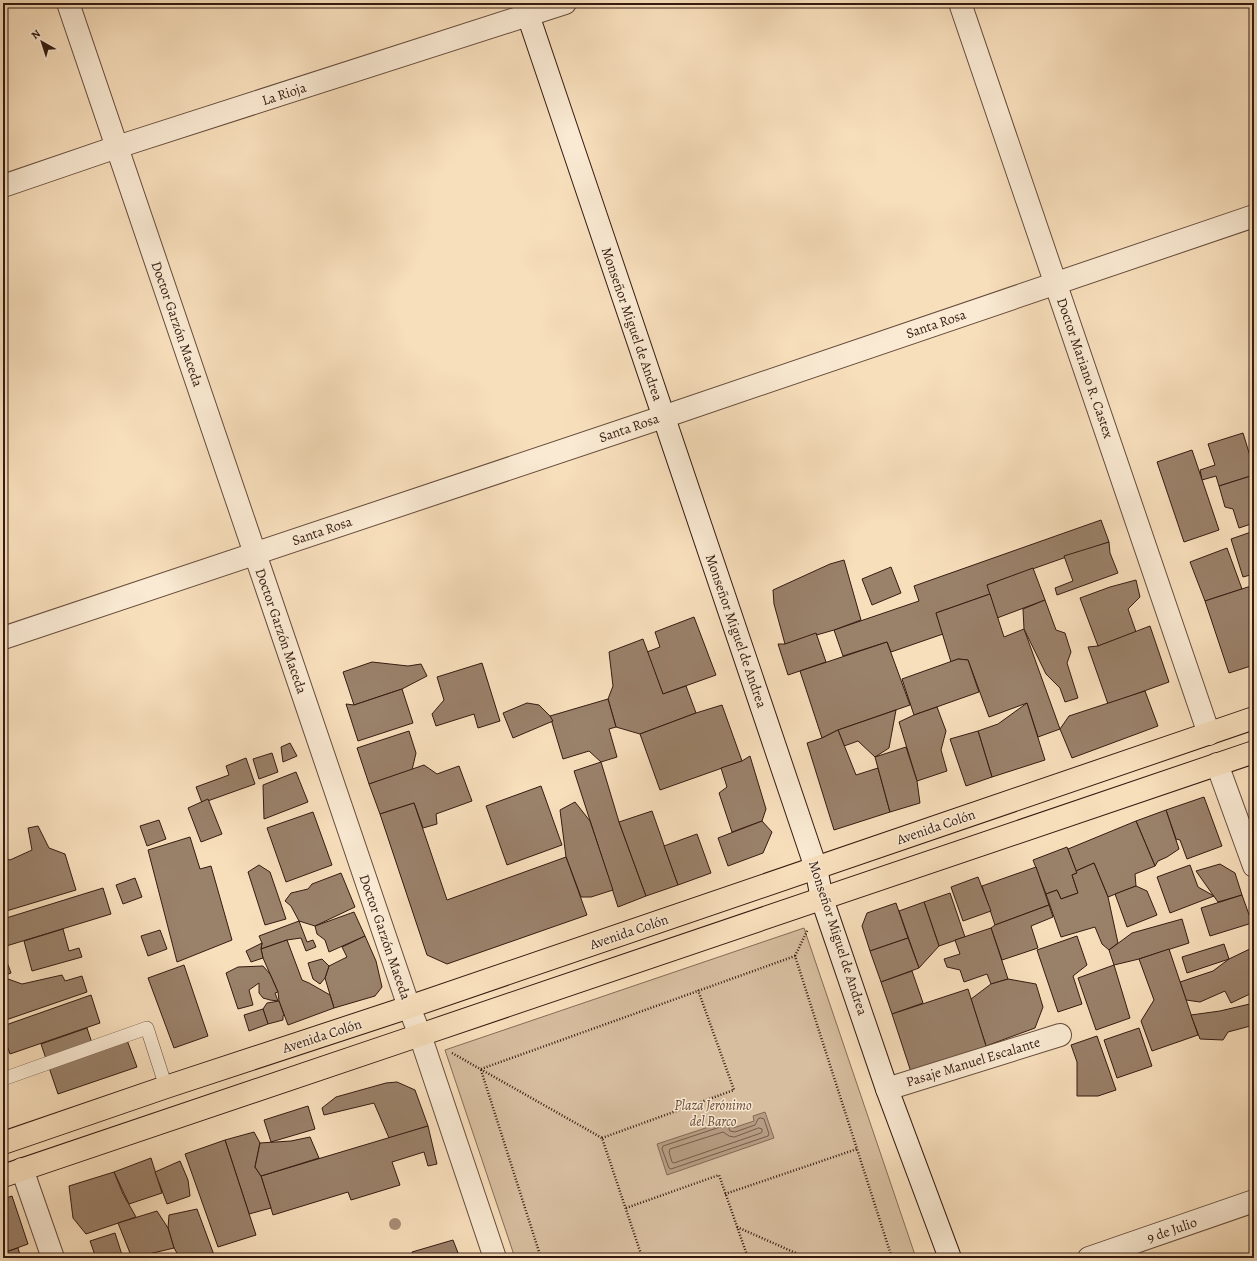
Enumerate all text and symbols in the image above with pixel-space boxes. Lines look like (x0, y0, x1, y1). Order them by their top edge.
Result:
north arrow (22, 22, 62, 62)
text: N (28, 26, 44, 43)
street label: La Rioja (259, 78, 309, 110)
street label: Monseñor Miguel de Andrea (597, 245, 667, 404)
street label: Doctor Garzón Maceda (147, 259, 208, 390)
street label: Doctor Mariano R. Castex (1052, 295, 1118, 441)
street label: Santa Rosa (903, 305, 969, 343)
street label: Santa Rosa (596, 409, 662, 447)
street label: Santa Rosa (289, 512, 355, 550)
street label: Monseñor Miguel de Andrea (701, 552, 771, 711)
street label: Doctor Garzón Maceda (251, 566, 312, 697)
street label: Avenida Colón (893, 805, 978, 850)
street label: Monseñor Miguel de Andrea (804, 858, 872, 1018)
street label: Doctor Garzón Maceda (355, 872, 416, 1003)
street label: Avenida Colón (586, 910, 671, 955)
street label: Avenida Colón (279, 1014, 364, 1058)
street label: Pasaje Manuel Escalante (904, 1033, 1042, 1091)
park label: Plaza Jerónimo del Barco (674, 1096, 752, 1131)
street label: 9 de Julio (1144, 1213, 1200, 1247)

